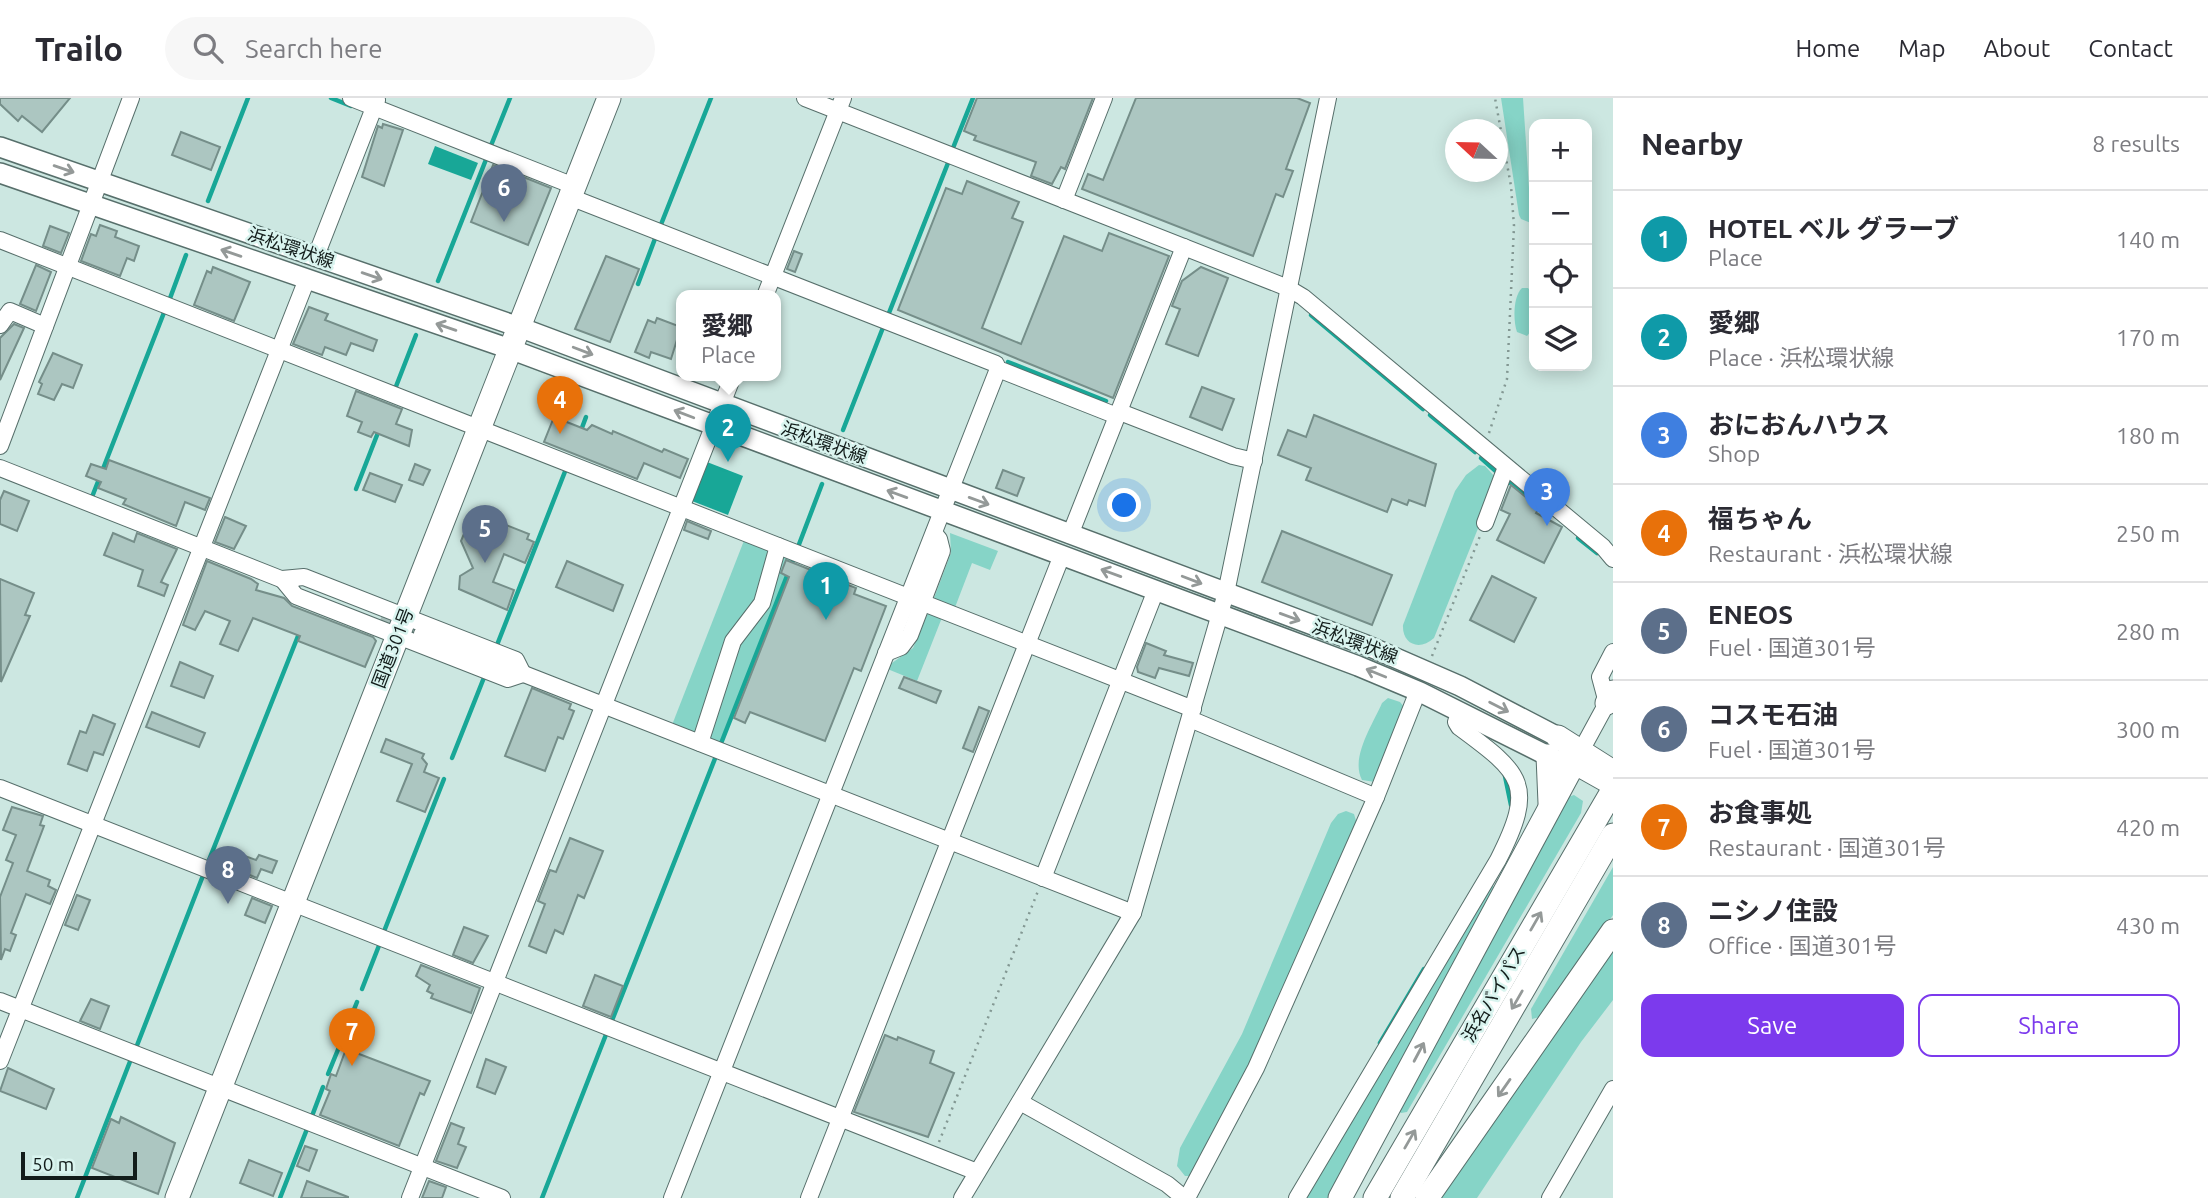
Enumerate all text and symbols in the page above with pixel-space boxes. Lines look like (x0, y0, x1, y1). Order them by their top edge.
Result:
search box (165, 17, 655, 80)
icon: search (189, 29, 227, 67)
text: Trailo (35, 30, 123, 67)
text: Search here (245, 34, 383, 63)
text: Home (1795, 35, 1860, 62)
text: Map (1898, 35, 1945, 62)
text: About (1983, 35, 2050, 62)
text: Contact (2088, 35, 2173, 62)
north arrow (1445, 119, 1508, 182)
map controls (1529, 119, 1592, 371)
button: + (1529, 119, 1592, 182)
text: Nearby (1641, 127, 1743, 161)
text: 8 results (2092, 131, 2180, 156)
one-way arrow (53, 164, 75, 176)
pin: 6 (481, 164, 527, 222)
button: − (1529, 182, 1592, 245)
text: HOTEL ベル グラーブ (1708, 214, 1959, 243)
street label: 浜松環状線 (246, 223, 337, 271)
text: 1 (1658, 227, 1670, 252)
text: 140 m (2116, 227, 2180, 252)
one-way arrow (220, 245, 242, 258)
button: locate (1529, 245, 1592, 308)
text: Place (1708, 245, 1763, 270)
one-way arrow (361, 270, 383, 283)
popup (676, 290, 781, 381)
button: layers (1529, 308, 1592, 371)
text: 愛郷 (1708, 308, 1760, 337)
text: 愛郷 (701, 311, 753, 340)
one-way arrow (435, 320, 457, 332)
text: 2 (1658, 325, 1670, 350)
text: 170 m (2116, 325, 2180, 350)
text: Place (701, 342, 756, 367)
one-way arrow (572, 345, 594, 358)
text: Place · 浜松環状線 (1708, 345, 1894, 370)
pin: 4 (537, 376, 583, 434)
pin: 2 (705, 404, 751, 462)
one-way arrow (674, 407, 696, 420)
text: おにおんハウス (1708, 410, 1890, 439)
street label: 浜松環状線 (779, 417, 870, 467)
text: 3 (1658, 423, 1670, 448)
text: 180 m (2116, 423, 2180, 448)
text: Shop (1708, 441, 1760, 466)
pin: 3 (1524, 468, 1570, 526)
one-way arrow (887, 486, 909, 499)
your location (1107, 488, 1141, 522)
one-way arrow (967, 496, 989, 508)
text: 福ちゃん (1708, 504, 1812, 533)
pin: 5 (462, 505, 508, 563)
text: 4 (1658, 521, 1670, 546)
text: 250 m (2116, 521, 2180, 546)
text: Restaurant · 浜松環状線 (1708, 541, 1953, 566)
pin: 1 (803, 562, 849, 620)
one-way arrow (1100, 566, 1122, 578)
one-way arrow (1181, 575, 1203, 588)
text: ENEOS (1708, 600, 1793, 629)
street label: 国道301号 (368, 605, 417, 691)
one-way arrow (1279, 612, 1301, 624)
street label: 浜松環状線 (1310, 616, 1401, 667)
text: 5 (1658, 619, 1670, 644)
text: 280 m (2116, 619, 2180, 644)
text: Fuel · 国道301号 (1708, 635, 1876, 660)
one-way arrow (1366, 666, 1388, 679)
one-way arrow (1488, 700, 1509, 714)
text: コスモ石油 (1708, 700, 1838, 729)
text: 6 (1658, 717, 1670, 742)
text: 300 m (2116, 717, 2180, 742)
text: Fuel · 国道301号 (1708, 737, 1876, 762)
text: お食事処 (1708, 798, 1812, 827)
text: 7 (1658, 815, 1670, 840)
text: 420 m (2116, 815, 2180, 840)
text: Restaurant · 国道301号 (1708, 835, 1946, 860)
pin: 8 (205, 846, 251, 904)
text: ニシノ住設 (1708, 896, 1838, 925)
one-way arrow (1530, 912, 1544, 932)
text: 8 (1658, 913, 1670, 938)
text: 430 m (2116, 913, 2180, 938)
text: Office · 国道301号 (1708, 933, 1896, 958)
street label: 浜名バイパス (1458, 942, 1529, 1045)
one-way arrow (1510, 989, 1524, 1009)
button: Save (1641, 994, 1904, 1057)
button: Share (1918, 994, 2180, 1057)
pin: 7 (329, 1008, 375, 1066)
one-way arrow (1412, 1042, 1426, 1062)
one-way arrow (1497, 1078, 1511, 1097)
one-way arrow (1403, 1129, 1417, 1149)
scale bar (21, 1149, 136, 1181)
text: 50 m (32, 1153, 74, 1175)

